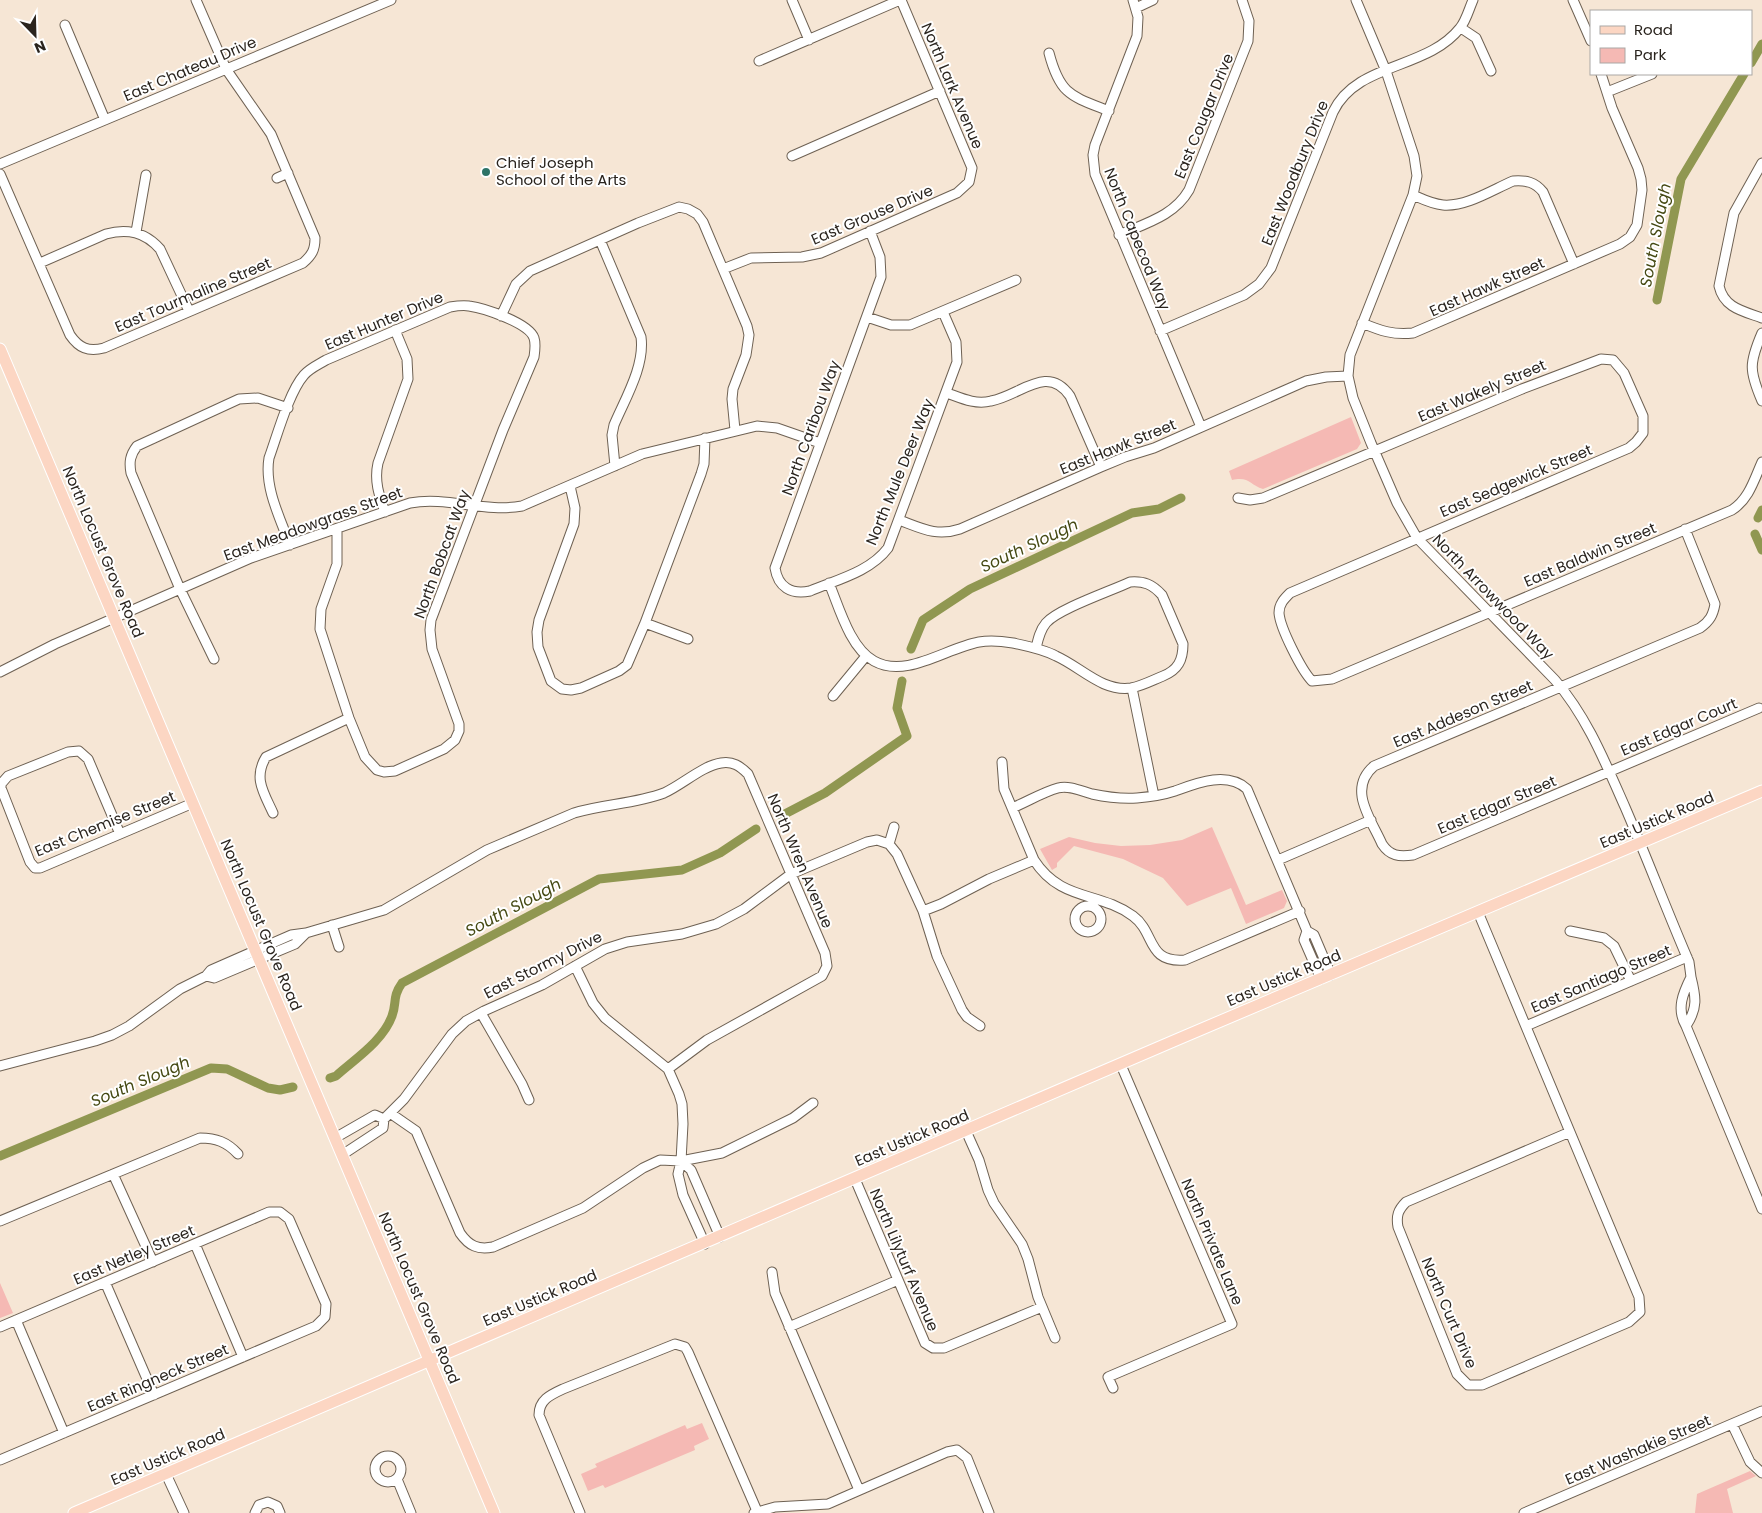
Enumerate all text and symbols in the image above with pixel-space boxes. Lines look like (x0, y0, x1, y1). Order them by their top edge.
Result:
north arrow (10, 10, 60, 60)
legend (1590, 10, 1752, 75)
text: Road (1634, 19, 1673, 40)
street label: North Lark Avenue (916, 20, 989, 152)
street label: East Chateau Drive (120, 31, 260, 106)
text: N (31, 36, 49, 58)
text: Park (1634, 44, 1666, 65)
street label: East Cougar Drive (1169, 50, 1238, 182)
street label: East Woodbury Drive (1256, 97, 1333, 248)
place label: Chief Joseph School of the Arts (496, 152, 626, 190)
street label: North Capecod Way (1099, 164, 1176, 314)
marker: Chief Joseph School of the Arts (480, 166, 492, 178)
street label: East Grouse Drive (808, 179, 936, 250)
water label: South Slough (1634, 181, 1677, 289)
street label: East Tourmaline Street (111, 252, 274, 337)
street label: East Hawk Street (1426, 252, 1548, 321)
street label: East Hunter Drive (321, 286, 446, 355)
street label: East Wakely Street (1415, 354, 1549, 427)
street label: North Caribou Way (776, 357, 845, 498)
street label: North Mule Deer Way (861, 395, 939, 548)
street label: East Hawk Street (1057, 414, 1179, 479)
street label: East Sedgewick Street (1436, 439, 1595, 522)
street label: North Locust Grove Road (58, 463, 149, 641)
street label: East Meadowgrass Street (220, 481, 405, 566)
street label: North Bobcat Way (408, 486, 475, 621)
water label: South Slough (977, 513, 1082, 578)
street label: East Baldwin Street (1520, 517, 1659, 592)
street label: North Arrowwood Way (1428, 529, 1559, 664)
street label: East Addeson Street (1390, 675, 1536, 752)
street label: East Edgar Court (1617, 693, 1740, 761)
street label: East Edgar Street (1434, 770, 1559, 839)
street label: East Chemise Street (31, 786, 178, 861)
street label: East Ustick Road (1597, 786, 1717, 853)
street label: North Wren Avenue (763, 790, 838, 931)
street label: North Locust Grove Road (216, 836, 307, 1014)
water label: South Slough (461, 873, 565, 942)
street label: East Stormy Drive (480, 926, 606, 1003)
street label: East Santiago Street (1527, 939, 1674, 1018)
street label: East Ustick Road (1224, 944, 1344, 1011)
water label: South Slough (87, 1050, 193, 1113)
street label: East Ustick Road (852, 1104, 972, 1171)
street label: North Private Lane (1176, 1175, 1249, 1308)
street label: North Lilyturf Avenue (865, 1185, 944, 1334)
street label: North Locust Grove Road (374, 1209, 465, 1387)
street label: East Netley Street (70, 1220, 198, 1290)
street label: North Curt Drive (1417, 1254, 1482, 1372)
street label: East Ustick Road (480, 1264, 600, 1331)
street label: East Ringneck Street (84, 1338, 232, 1417)
street label: East Washakie Street (1562, 1409, 1714, 1490)
street label: East Ustick Road (108, 1423, 228, 1490)

